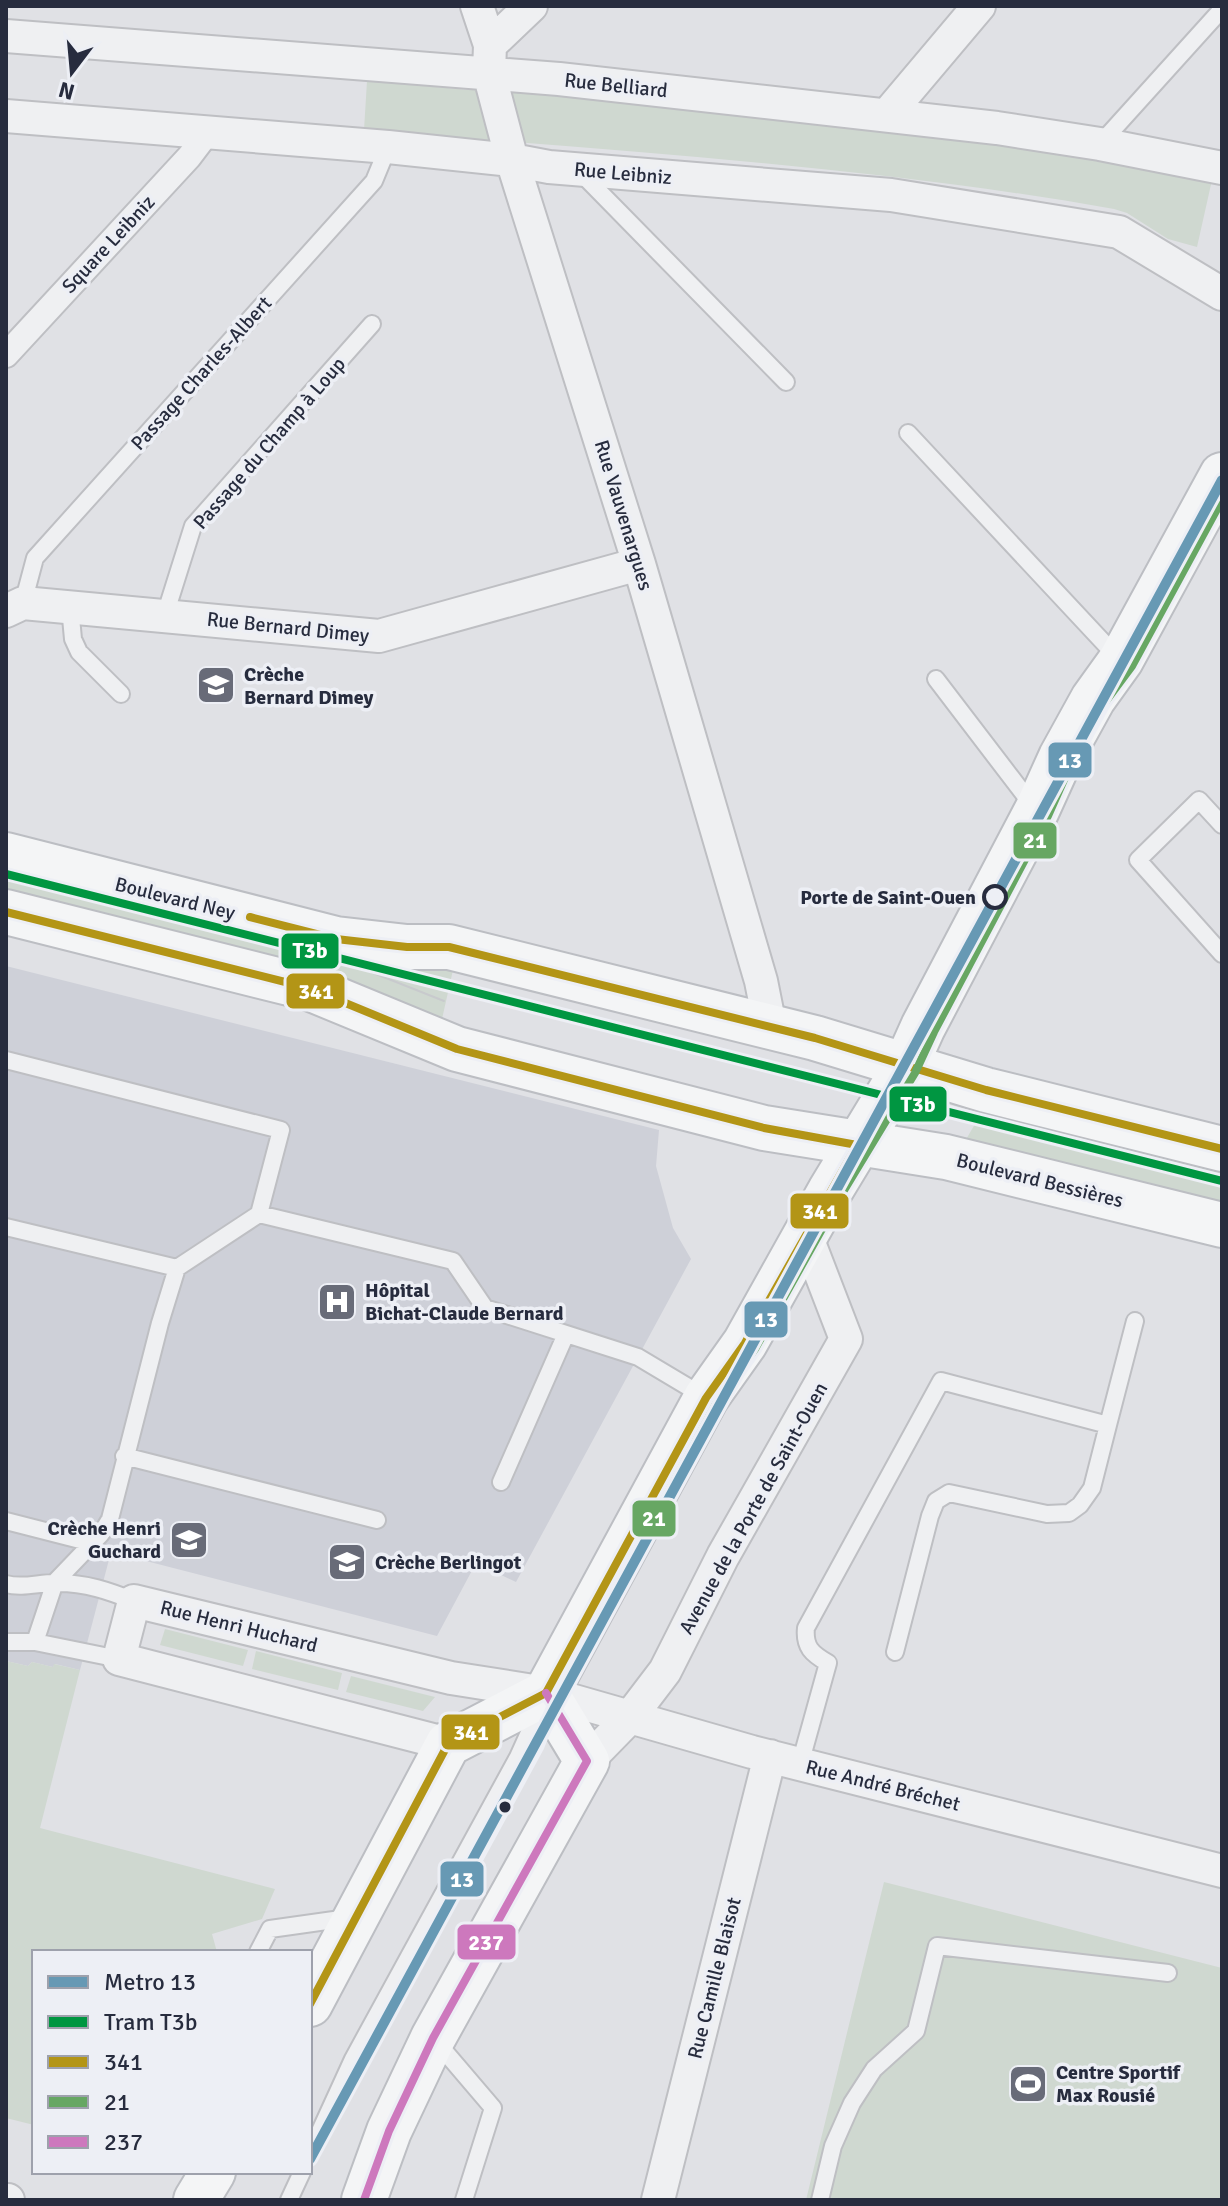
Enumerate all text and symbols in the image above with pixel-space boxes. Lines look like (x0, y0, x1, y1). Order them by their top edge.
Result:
north arrow (32, 32, 112, 112)
street label: Rue Belliard (563, 68, 669, 103)
text: N (56, 76, 78, 106)
street label: Rue Leibniz (573, 157, 673, 190)
street label: Square Leibniz (56, 190, 160, 299)
street label: Passage Charles-Albert (126, 291, 277, 456)
street label: Passage du Champ à Loup (188, 352, 351, 535)
street label: Rue Vauvenargues (589, 437, 658, 594)
street label: Rue Bernard Dimey (206, 607, 371, 649)
place label: Crèche Bernard Dimey (244, 662, 373, 710)
school or university icon: Crèche Bernard Dimey (195, 664, 237, 706)
line badge: 13 (1047, 741, 1093, 779)
text: 13 (1058, 747, 1082, 774)
line badge: 21 (1012, 821, 1058, 860)
text: 21 (1023, 827, 1047, 854)
street label: Boulevard Ney (112, 871, 238, 926)
place label: Porte de Saint-Ouen (800, 885, 976, 910)
marker: Porte de Saint-Ouen (983, 885, 1007, 909)
line badge: T3b (280, 932, 340, 970)
text: T3b (293, 937, 328, 964)
line badge: 341 (285, 972, 346, 1010)
text: 341 (298, 978, 334, 1005)
line badge: T3b (888, 1085, 948, 1123)
text: T3b (901, 1091, 936, 1118)
street label: Boulevard Bessières (954, 1148, 1126, 1213)
line badge: 341 (789, 1192, 850, 1230)
text: 341 (802, 1198, 838, 1225)
place label: Hôpital Bichat-Claude Bernard (365, 1278, 564, 1326)
hospital icon: Hôpital Bichat-Claude Bernard (316, 1281, 358, 1323)
line badge: 13 (743, 1300, 789, 1339)
text: 13 (754, 1306, 778, 1333)
street label: Avenue de la Porte de Saint-Ouen (674, 1378, 833, 1639)
line badge: 21 (631, 1499, 677, 1538)
text: 21 (642, 1505, 666, 1532)
place label: Crèche Henri Guchard (48, 1516, 161, 1564)
school or university icon: Crèche Henri Guchard (168, 1519, 210, 1561)
school or university icon: Crèche Berlingot (326, 1541, 368, 1583)
place label: Crèche Berlingot (375, 1550, 522, 1575)
street label: Rue Henri Huchard (158, 1595, 320, 1658)
line badge: 341 (440, 1713, 501, 1751)
text: 341 (453, 1719, 489, 1746)
street label: Rue André Bréchet (803, 1754, 963, 1817)
unlabelled marker (497, 1799, 513, 1815)
line badge: 13 (439, 1860, 485, 1898)
text: 13 (450, 1866, 474, 1893)
street label: Rue Camille Blaisot (682, 1895, 747, 2061)
line badge: 237 (456, 1923, 517, 1961)
text: 237 (468, 1929, 504, 1956)
legend (32, 1950, 312, 2174)
text: Metro 13 (104, 1967, 196, 1997)
text: Tram T3b (104, 2007, 197, 2037)
text: 341 (104, 2047, 143, 2077)
place label: Centre Sportif Max Rousié (1056, 2060, 1182, 2108)
sports icon: Centre Sportif Max Rousié (1007, 2063, 1049, 2105)
text: 21 (104, 2087, 130, 2117)
text: 237 (104, 2127, 143, 2157)

